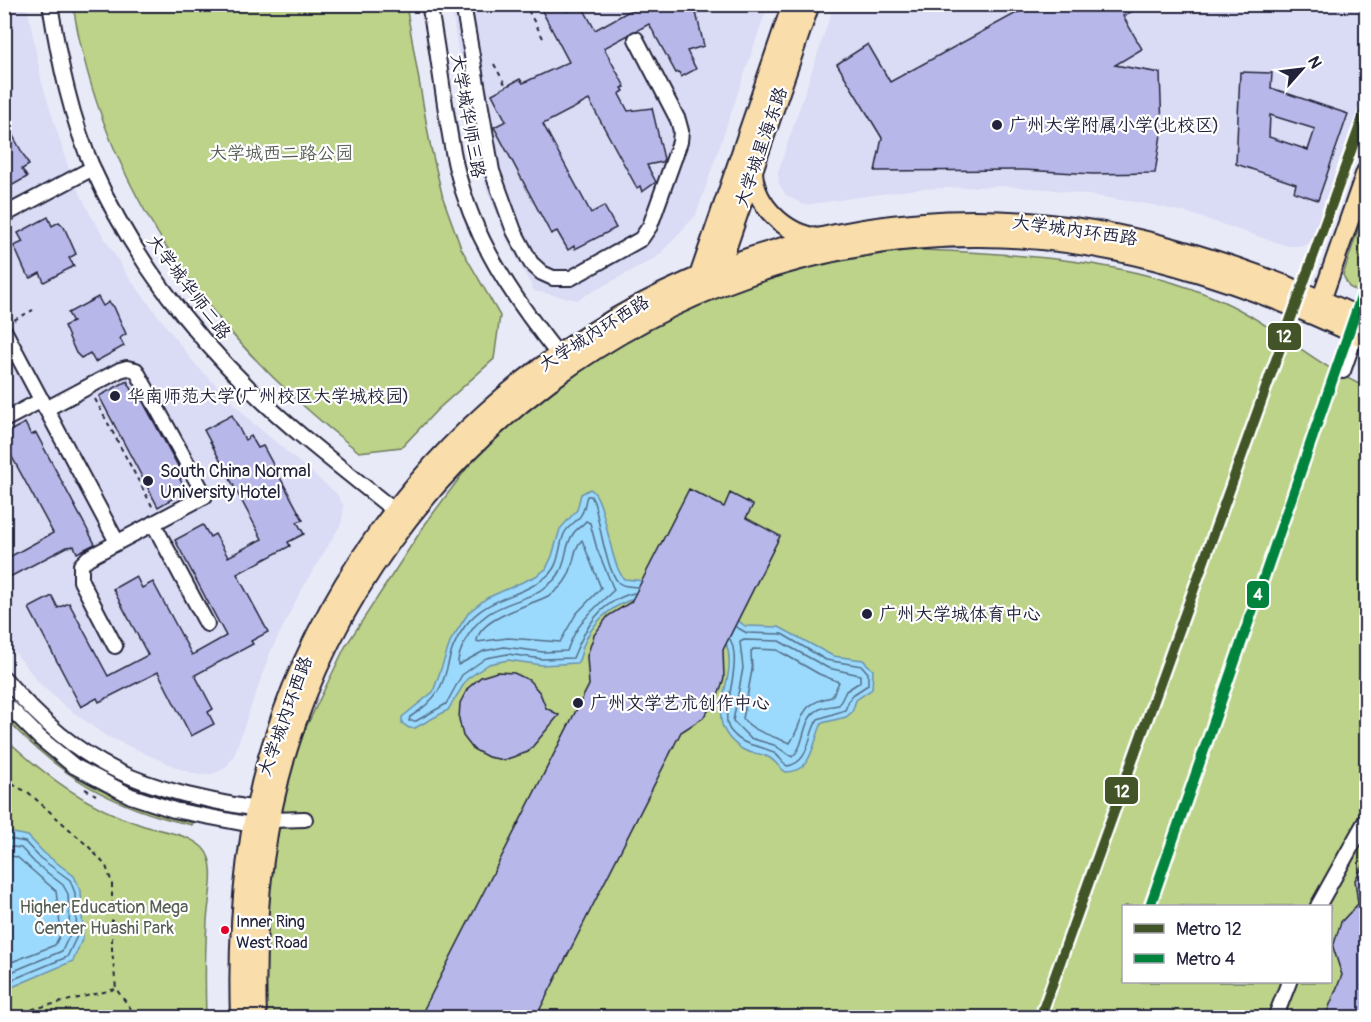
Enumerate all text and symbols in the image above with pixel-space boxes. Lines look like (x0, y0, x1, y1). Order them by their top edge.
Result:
north arrow (1272, 39, 1332, 99)
street label: 大学城华师三路 (445, 52, 490, 180)
text: N (1303, 53, 1326, 72)
street label: 大学城星海东路 (730, 84, 793, 210)
place label: 广州大学附属小学(北校区) (1009, 114, 1219, 137)
marker: 广州大学附属小学(北校区) (990, 118, 1004, 132)
park label: 大学城西二路公园 (209, 142, 353, 165)
street label: 大学城内环西路 (1011, 210, 1139, 251)
street label: 大学城华师二路 (142, 230, 236, 345)
street label: 大学城内环西路 (535, 290, 654, 377)
line badge: 12 (1267, 322, 1302, 351)
text: 12 (1276, 327, 1292, 347)
place label: 华南师范大学(广州校区大学城校园) (127, 385, 409, 408)
marker: 华南师范大学(广州校区大学城校园) (108, 389, 122, 403)
place label: South China Normal University Hotel (160, 460, 311, 504)
marker: South China Normal University Hotel (141, 474, 155, 488)
line badge: 4 (1246, 580, 1270, 609)
text: 4 (1253, 585, 1263, 605)
place label: 广州大学城体育中心 (879, 603, 1041, 626)
marker: 广州大学城体育中心 (860, 607, 874, 621)
street label: 大学城内环西路 (253, 653, 318, 779)
place label: 广州文学艺术创作中心 (590, 692, 770, 715)
marker: 广州文学艺术创作中心 (571, 696, 585, 710)
line badge: 12 (1104, 776, 1139, 805)
text: 12 (1114, 782, 1130, 802)
park label: Higher Education Mega Center Huashi Park (20, 896, 188, 940)
legend (1122, 905, 1332, 983)
place label: Inner Ring West Road (236, 912, 308, 953)
text: Metro 12 (1176, 918, 1242, 941)
marker: Inner Ring West Road (219, 924, 231, 936)
text: Metro 4 (1176, 948, 1236, 971)

